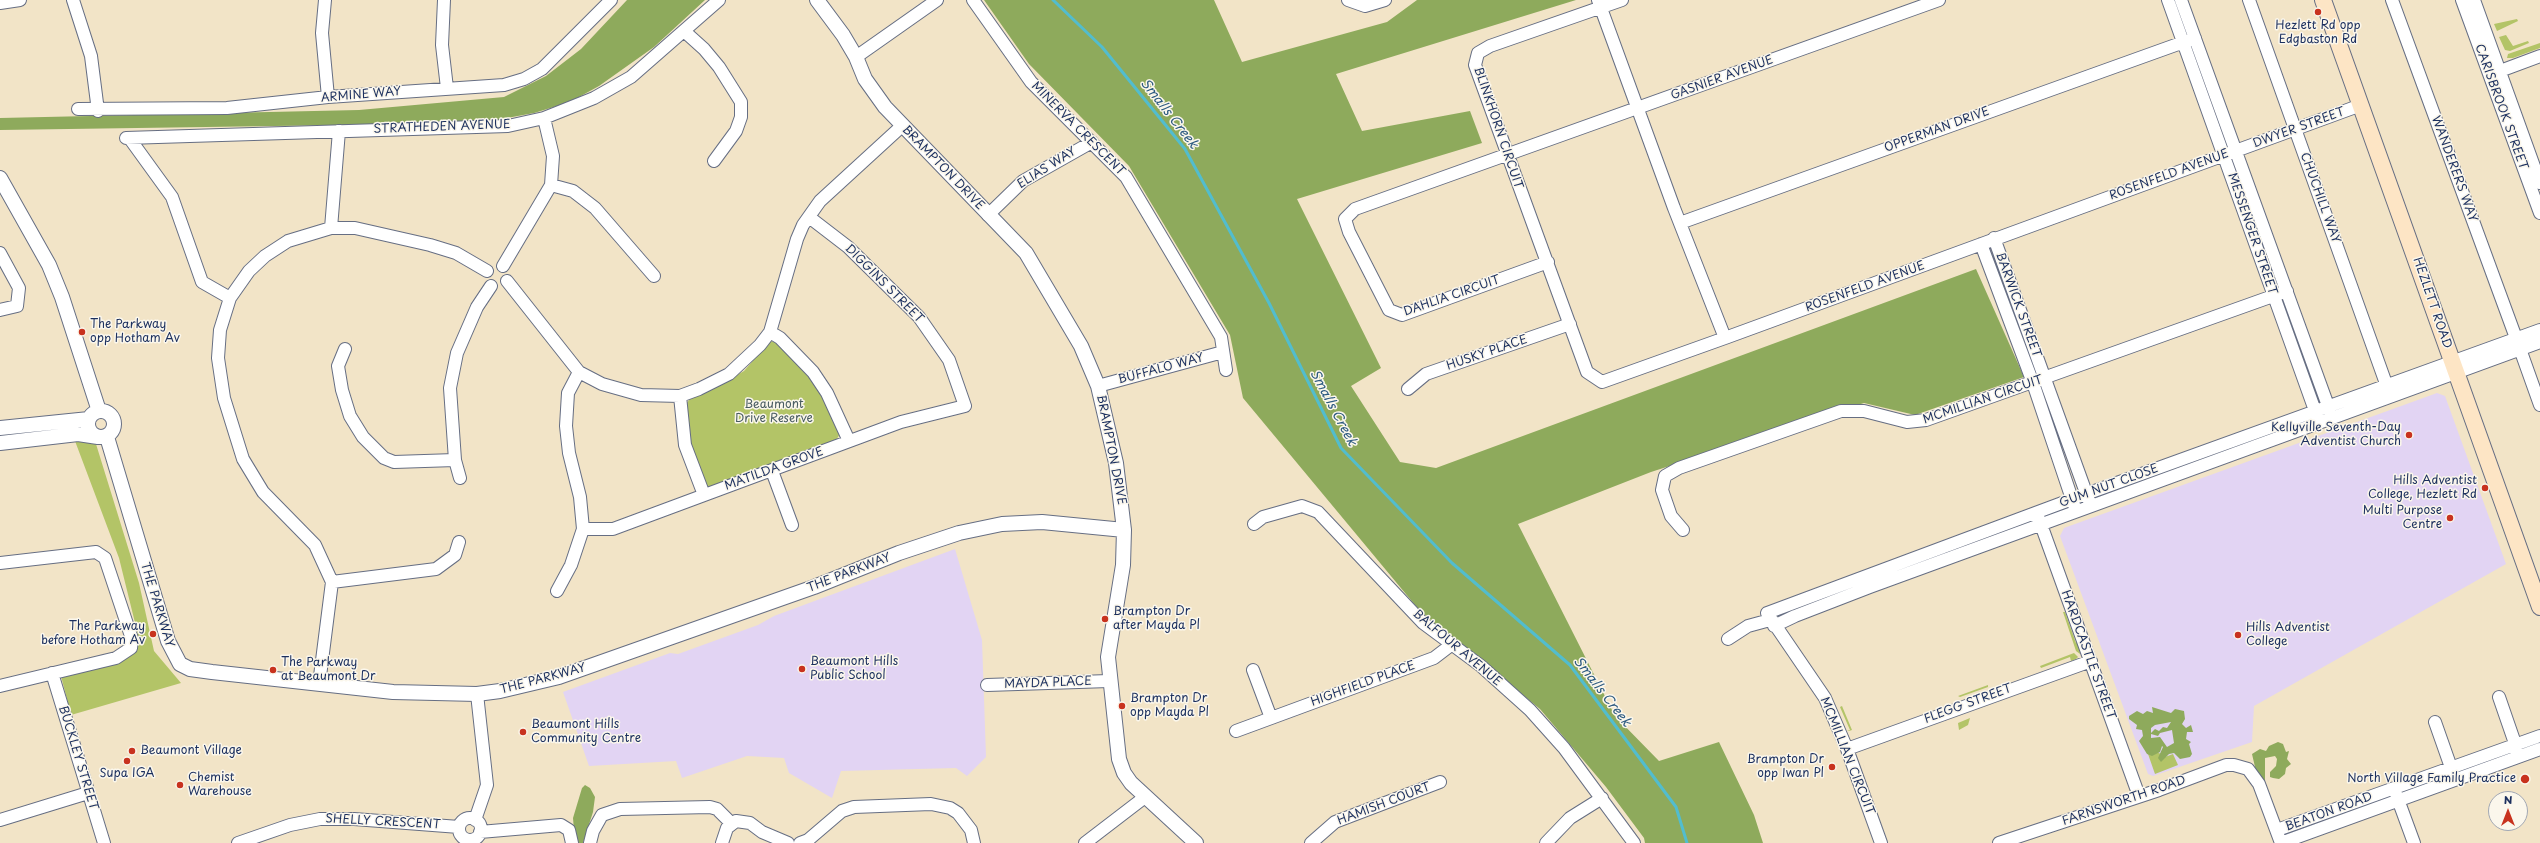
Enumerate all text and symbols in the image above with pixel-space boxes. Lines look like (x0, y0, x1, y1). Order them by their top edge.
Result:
marker: Hezlett Rd opp Edgbaston Rd (2313, 7, 2323, 17)
place label: Hezlett Rd opp Edgbaston Rd (2275, 19, 2361, 47)
street label: CARISBROOK STREET (2472, 42, 2530, 172)
street label: GASNIER AVENUE (1669, 53, 1775, 103)
street label: BLINKHORN CIRCUIT (1470, 65, 1526, 191)
water label: Smalls Creek (1137, 76, 1201, 152)
street label: MINERVA CRESCENT (1028, 79, 1128, 179)
street label: ARMINE WAY (320, 84, 402, 106)
street label: OPPERMAN DRIVE (1883, 104, 1991, 156)
street label: DWYER STREET (2251, 105, 2347, 151)
street label: WANDERERS WAY (2428, 114, 2480, 224)
street label: STRATHEDEN AVENUE (373, 117, 511, 137)
street label: BRAMPTON DRIVE (899, 123, 987, 213)
street label: ELIAS WAY (1015, 144, 1079, 192)
street label: ROSENFELD AVENUE (2107, 147, 2231, 203)
street label: CHUCHILL WAY (2297, 151, 2343, 245)
street label: MESSENGER STREET (2224, 171, 2280, 297)
street label: DIGGINS STREET (842, 242, 926, 326)
street label: BARWICK STREET (1992, 250, 2044, 360)
street label: HEZLETT ROAD (2410, 256, 2454, 350)
street label: ROSENFELD AVENUE (1803, 259, 1927, 315)
street label: DAHLIA CIRCUIT (1402, 273, 1502, 319)
place label: The Parkway opp Hotham Av (90, 318, 180, 346)
marker: The Parkway opp Hotham Av (77, 327, 87, 337)
street label: HUSKY PLACE (1445, 332, 1529, 374)
street label: BUFFALO WAY (1117, 351, 1205, 387)
water label: Smalls Creek (1306, 367, 1360, 449)
street label: MCMILLIAN CIRCUIT (1921, 373, 2045, 427)
street label: BRAMPTON DRIVE (1093, 394, 1129, 506)
park label: Beaumont Drive Reserve (735, 398, 813, 426)
place label: Kellyville Seventh-Day Adventist Church (2271, 421, 2401, 449)
marker: Kellyville Seventh-Day Adventist Church (2404, 430, 2414, 440)
street label: MATILDA GROVE (723, 444, 825, 494)
street label: GUM NUT CLOSE (2058, 461, 2160, 511)
place label: Hills Adventist College, Hezlett Rd (2368, 474, 2477, 502)
marker: Hills Adventist College, Hezlett Rd (2480, 483, 2490, 493)
place label: Multi Purpose Centre (2363, 504, 2442, 532)
marker: Multi Purpose Centre (2445, 513, 2455, 523)
street label: THE PARKWAY (805, 550, 893, 596)
street label: THE PARKWAY (137, 561, 177, 649)
street label: HARDCASTLE STREET (2058, 588, 2118, 722)
place label: Brampton Dr after Mayda Pl (1113, 605, 1200, 633)
street label: BALFOUR AVENUE (1410, 607, 1504, 689)
marker: Brampton Dr after Mayda Pl (1100, 614, 1110, 624)
place label: The Parkway before Hotham Av (41, 620, 145, 648)
place label: Hills Adventist College (2246, 621, 2330, 649)
marker: The Parkway before Hotham Av (148, 629, 158, 639)
marker: Hills Adventist College (2233, 630, 2243, 640)
water label: Smalls Creek (1570, 654, 1634, 730)
place label: Beaumont Hills Public School (810, 655, 898, 683)
place label: The Parkway at Beaumont Dr (281, 656, 375, 684)
street label: HIGHFIELD PLACE (1309, 658, 1417, 710)
street label: THE PARKWAY (498, 661, 588, 697)
marker: Beaumont Hills Public School (797, 664, 807, 674)
marker: The Parkway at Beaumont Dr (268, 665, 278, 675)
street label: MAYDA PLACE (1004, 674, 1092, 692)
street label: FLEGG STREET (1922, 681, 2014, 727)
place label: Brampton Dr opp Mayda Pl (1130, 692, 1209, 720)
street label: MCMILLIAN CIRCUIT (1817, 695, 1877, 817)
marker: Brampton Dr opp Mayda Pl (1117, 701, 1127, 711)
street label: BUCKLEY STREET (55, 704, 101, 812)
place label: Beaumont Hills Community Centre (531, 718, 641, 746)
marker: Beaumont Hills Community Centre (518, 727, 528, 737)
place label: Beaumont Village (140, 744, 242, 758)
marker: Beaumont Village (127, 746, 137, 756)
place label: Brampton Dr opp Iwan Pl (1747, 753, 1824, 781)
marker: Supa IGA (122, 756, 132, 766)
marker: Brampton Dr opp Iwan Pl (1827, 762, 1837, 772)
place label: Supa IGA (99, 767, 155, 781)
place label: Chemist Warehouse (188, 771, 252, 799)
place label: North Village Family Practice (2347, 772, 2516, 786)
street label: FARNSWORTH ROAD (2060, 773, 2188, 829)
marker: North Village Family Practice (2519, 773, 2531, 785)
marker: Chemist Warehouse (175, 780, 185, 790)
street label: HAMISH COURT (1336, 780, 1432, 828)
street label: BEATON ROAD (2283, 790, 2375, 834)
north arrow (2488, 791, 2528, 831)
text: N (2504, 791, 2512, 808)
street label: SHELLY CRESCENT (325, 812, 441, 832)

